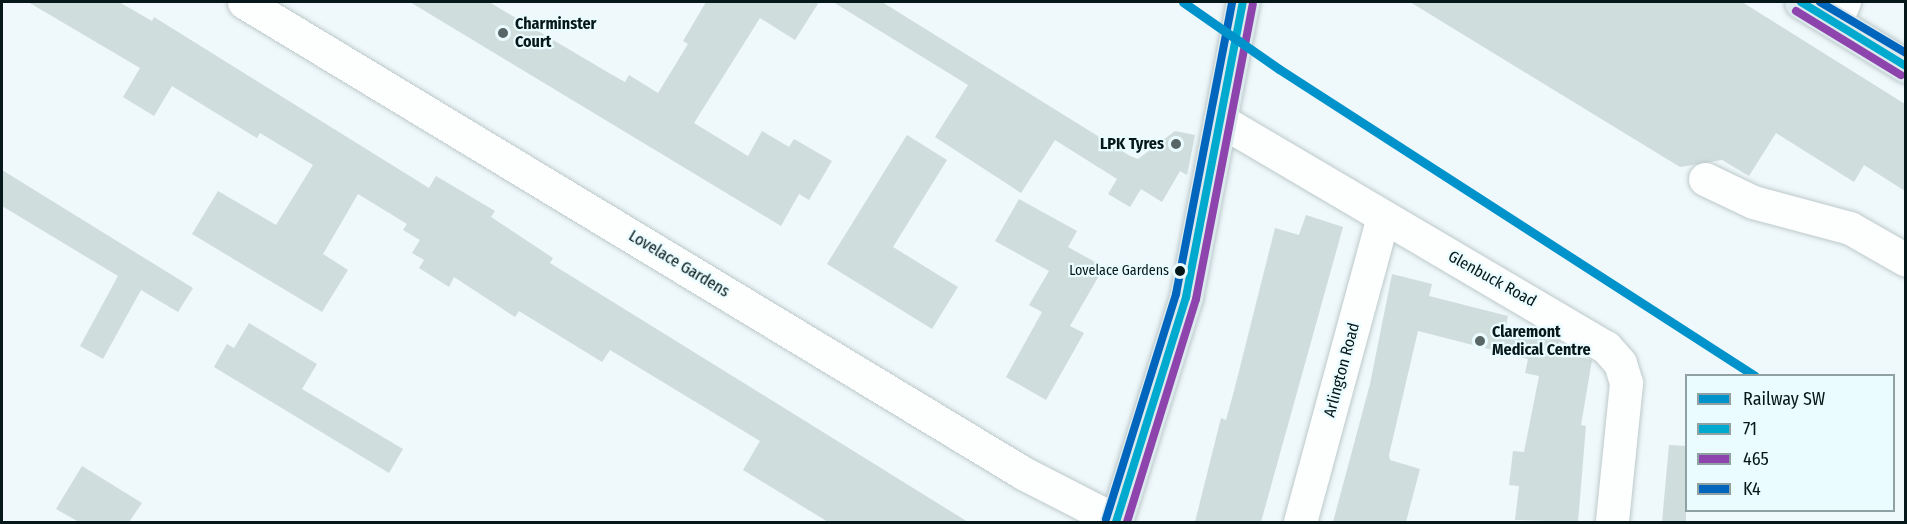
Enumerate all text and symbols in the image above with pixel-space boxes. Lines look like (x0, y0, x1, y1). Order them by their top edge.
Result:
place label: Charminster Court (515, 14, 596, 52)
marker: Charminster Court (496, 26, 510, 40)
place label: LPK Tyres (1100, 134, 1164, 154)
marker: LPK Tyres (1169, 137, 1183, 151)
street label: Lovelace Gardens (625, 226, 733, 302)
street label: Glenbuck Road (1445, 247, 1539, 311)
place label: Lovelace Gardens (1069, 263, 1169, 279)
marker: Lovelace Gardens (1174, 265, 1186, 277)
street label: Arlington Road (1320, 321, 1364, 419)
place label: Claremont Medical Centre (1492, 322, 1591, 360)
marker: Claremont Medical Centre (1473, 334, 1487, 348)
legend (1685, 374, 1895, 512)
text: Railway SW (1743, 388, 1825, 410)
text: 71 (1743, 418, 1757, 440)
text: 465 (1743, 448, 1769, 470)
text: K4 (1743, 478, 1761, 500)

